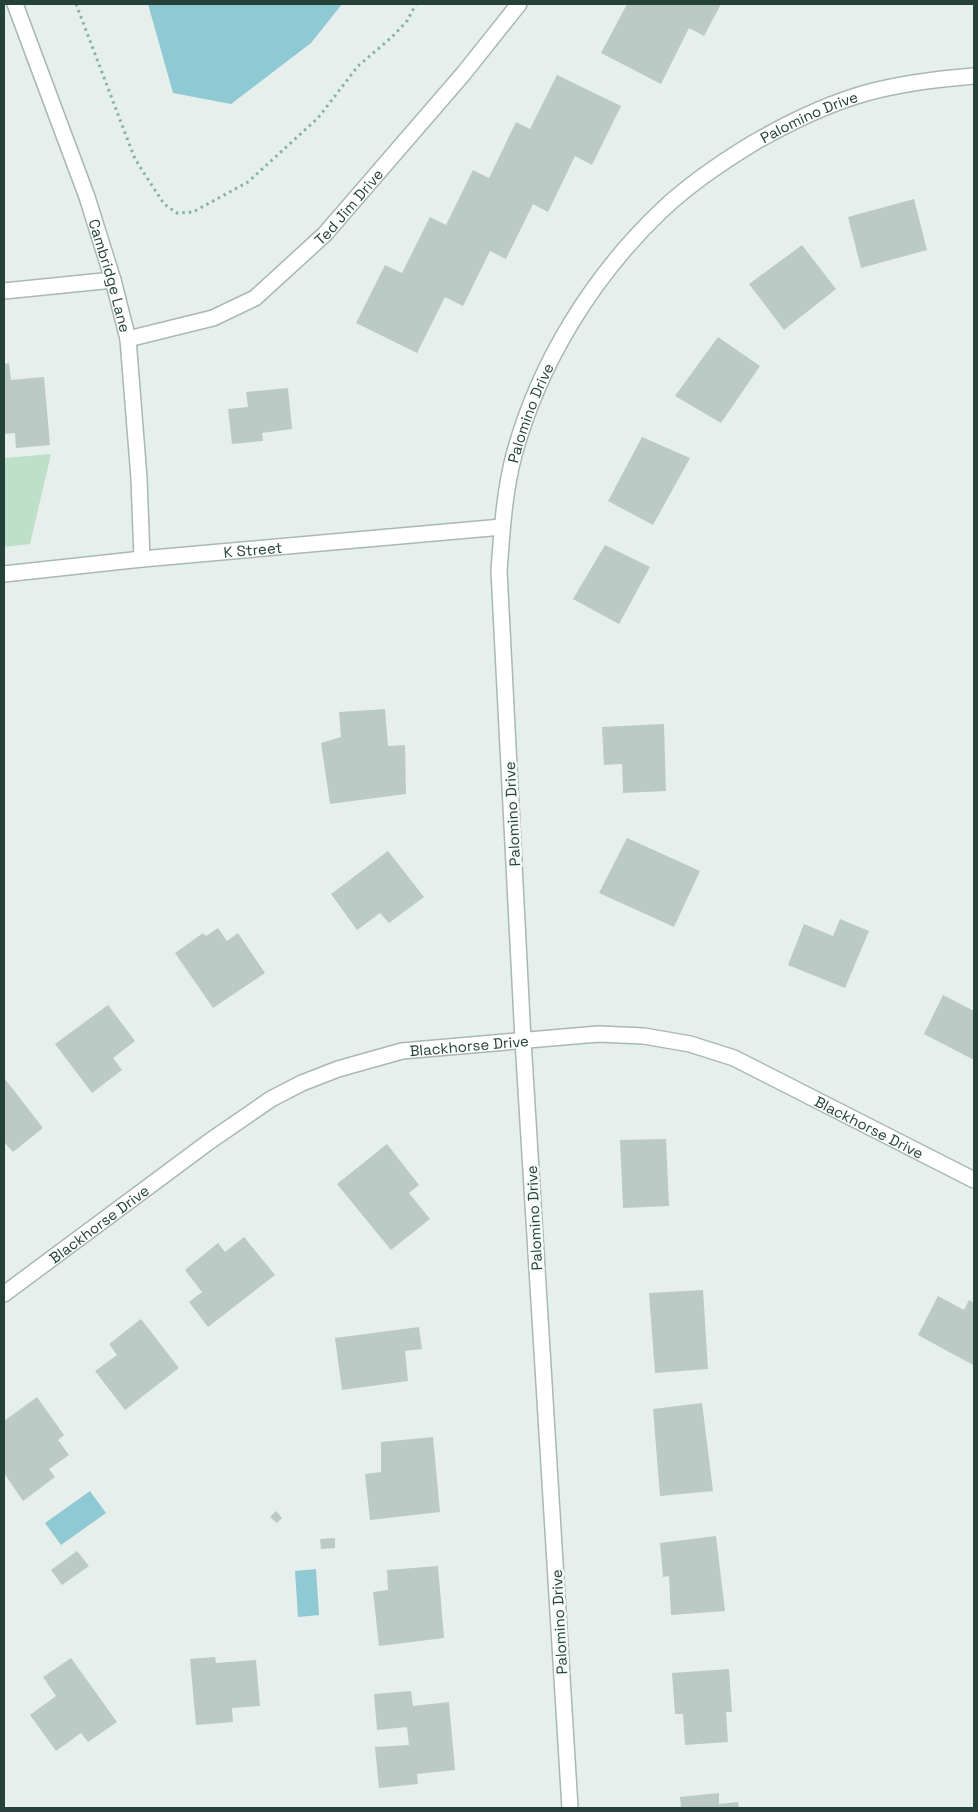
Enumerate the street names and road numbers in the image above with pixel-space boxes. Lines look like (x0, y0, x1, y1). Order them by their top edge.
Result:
street label: Palomino Drive (757, 87, 860, 147)
street label: Ted Jim Drive (310, 164, 387, 249)
street label: Cambridge Lane (85, 216, 135, 334)
street label: Palomino Drive (503, 360, 557, 465)
street label: K Street (223, 537, 283, 561)
street label: Palomino Drive (500, 761, 524, 867)
street label: Blackhorse Drive (409, 1031, 530, 1060)
street label: Blackhorse Drive (812, 1091, 927, 1162)
street label: Palomino Drive (522, 1165, 546, 1271)
street label: Blackhorse Drive (45, 1180, 153, 1267)
street label: Palomino Drive (547, 1569, 571, 1675)

